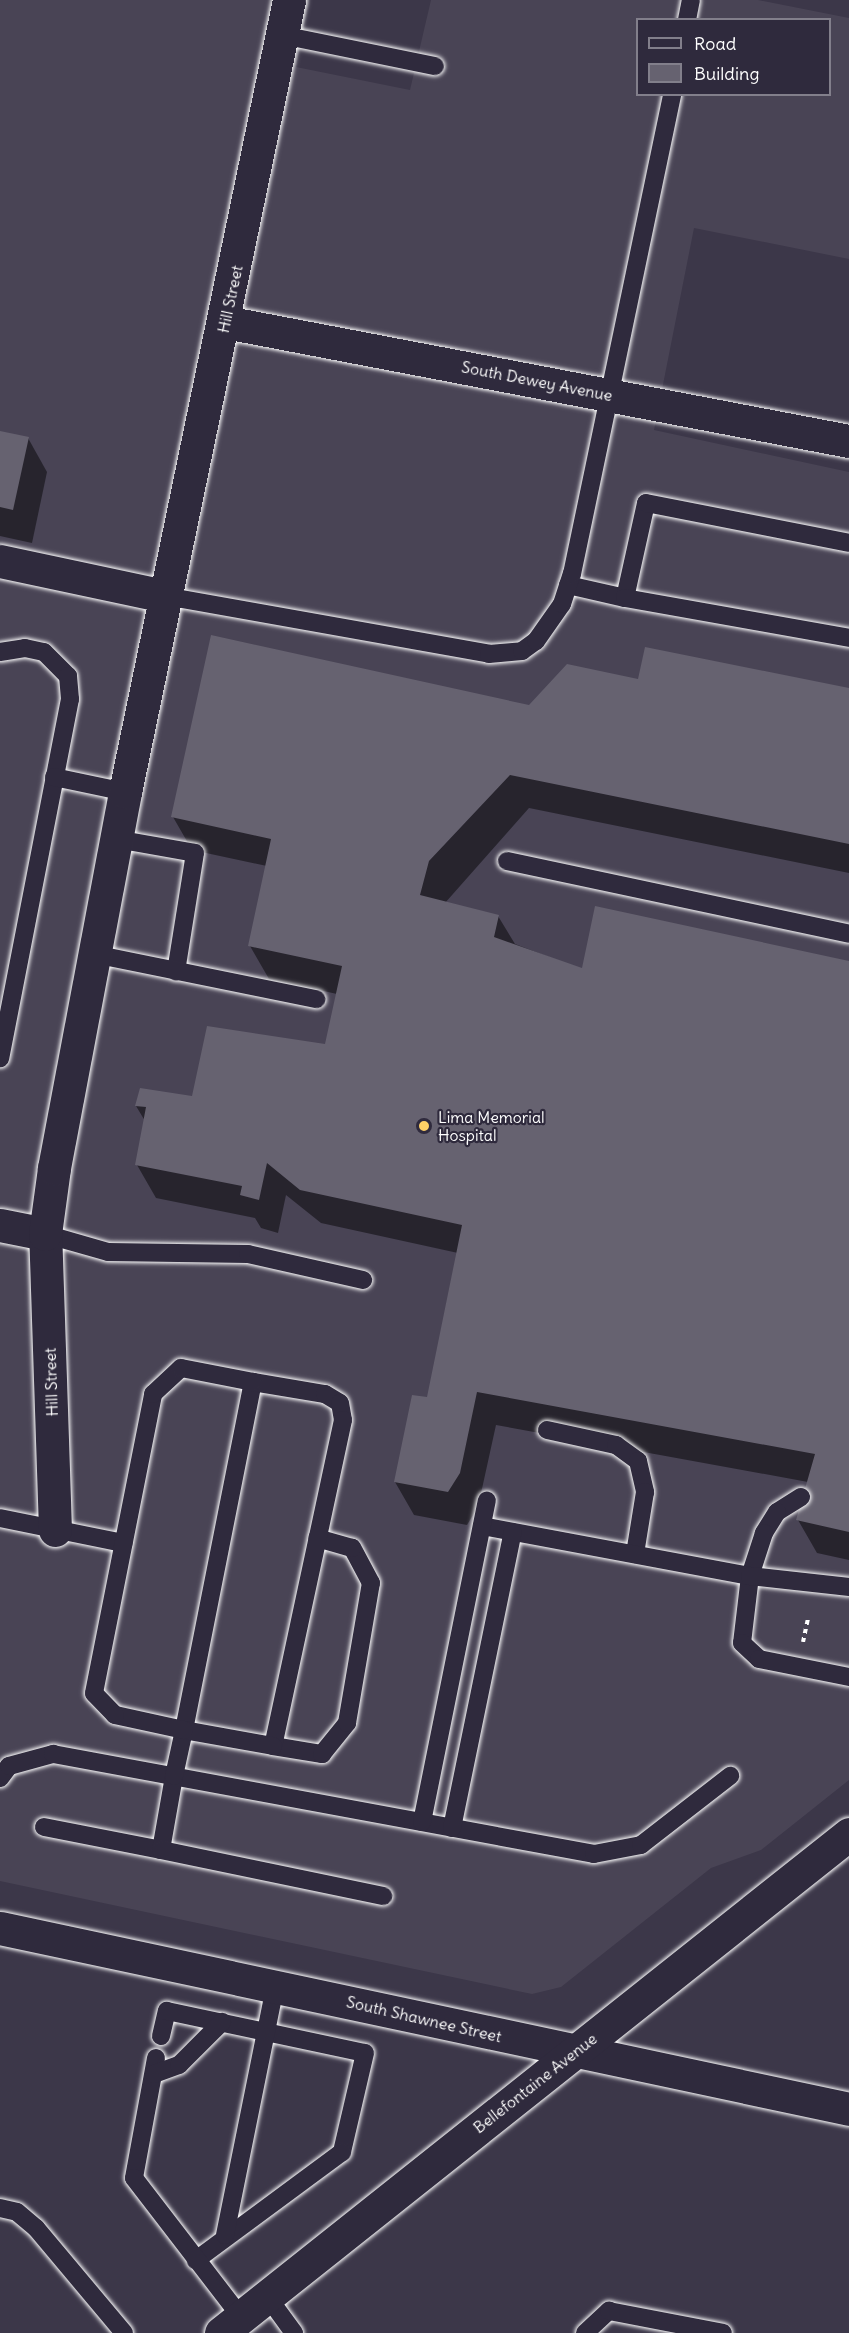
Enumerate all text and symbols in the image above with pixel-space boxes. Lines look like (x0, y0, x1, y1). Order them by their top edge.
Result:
legend (636, 18, 831, 96)
text: Road (694, 32, 736, 55)
text: Building (694, 62, 759, 85)
street label: Hill Street (213, 263, 247, 335)
street label: South Dewey Avenue (460, 357, 614, 405)
place label: Lima Memorial Hospital (438, 1107, 545, 1145)
marker: Lima Memorial Hospital (415, 1117, 433, 1135)
street label: Hill Street (40, 1347, 62, 1417)
street label: South Shawnee Street (345, 1992, 503, 2046)
street label: Bellefontaine Avenue (469, 2029, 601, 2137)

